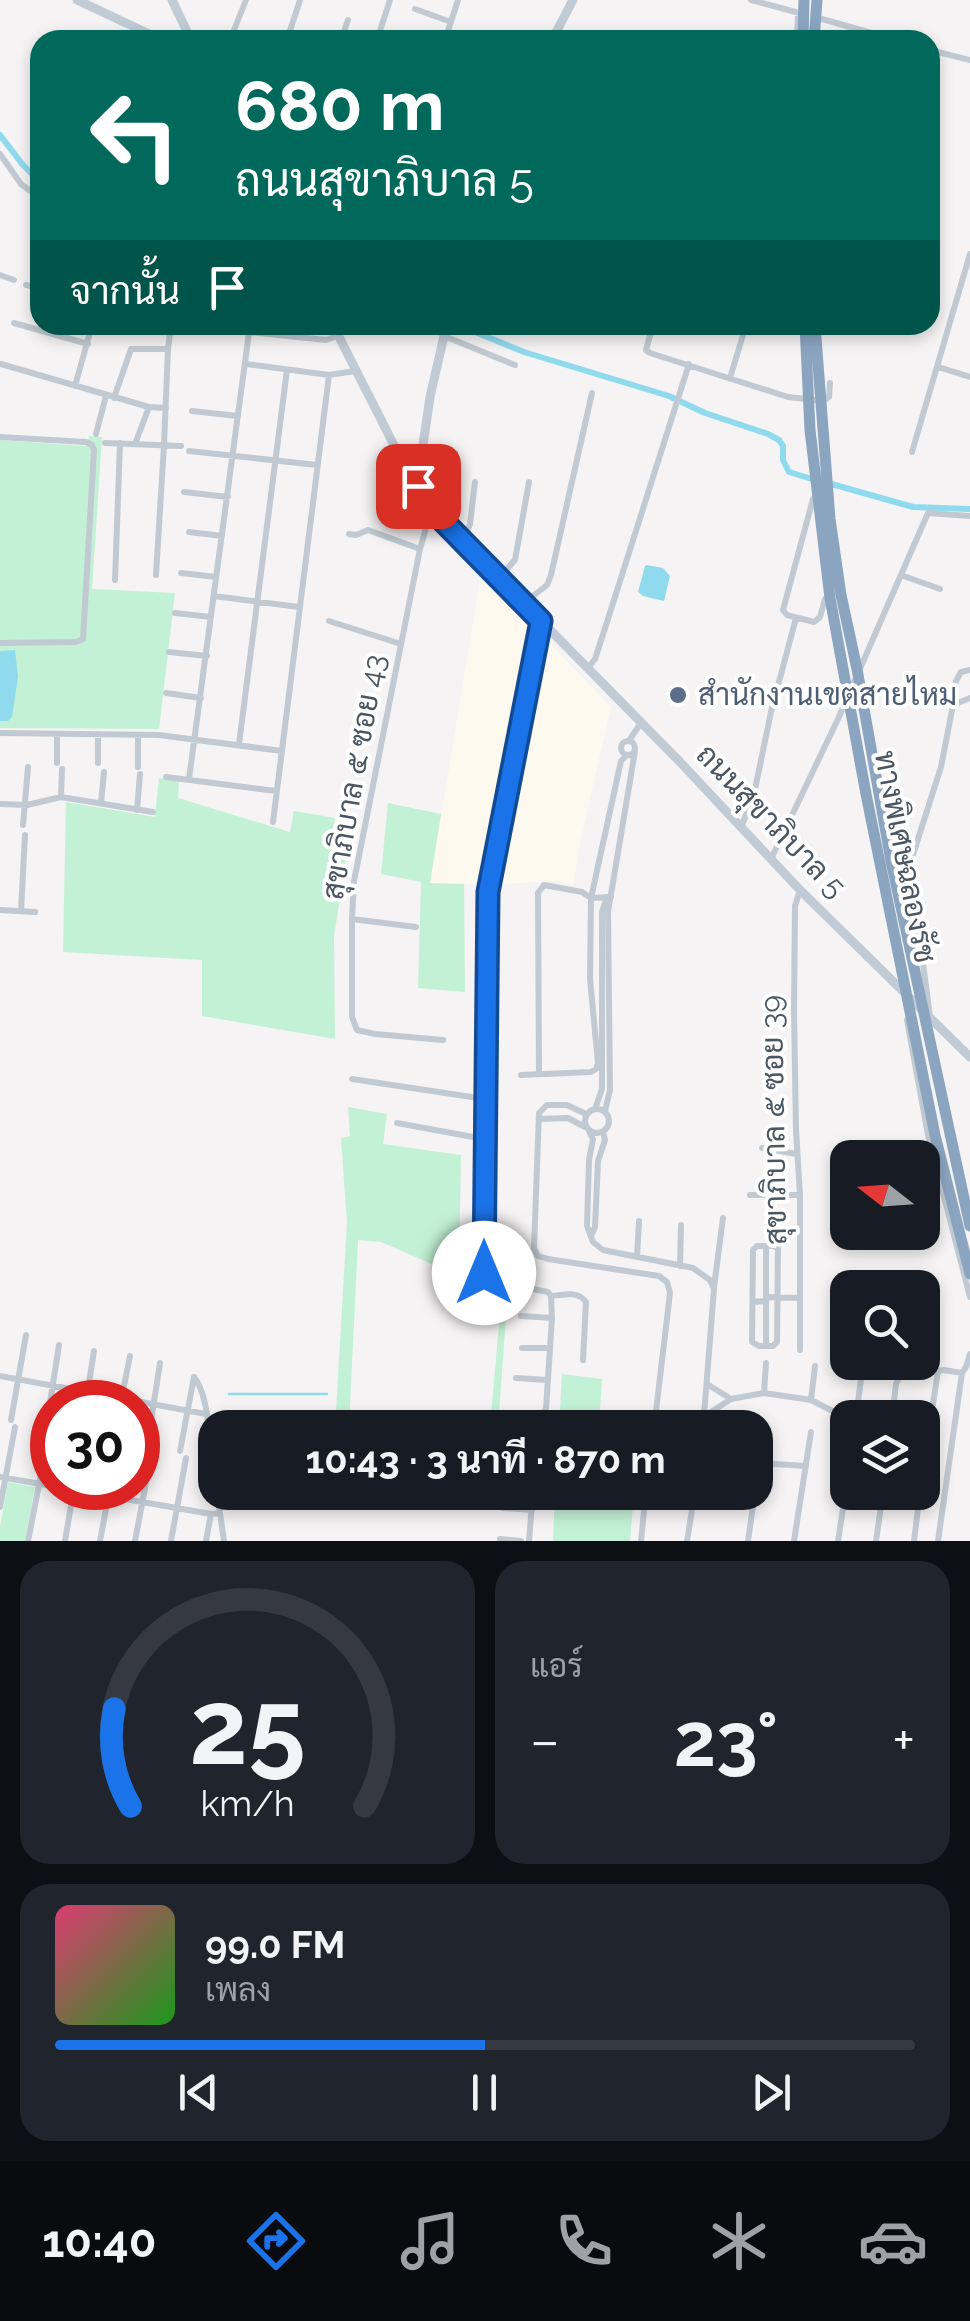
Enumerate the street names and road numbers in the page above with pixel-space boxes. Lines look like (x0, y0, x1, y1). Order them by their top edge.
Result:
street label: สุขาภิบาล ๕ ซอย 43 (315, 652, 396, 903)
street label: ถนนสุขาภิบาล 5 (687, 737, 853, 907)
street label: ทางพิเศษฉลองรัช (868, 748, 944, 966)
street label: สุขาภิบาล ๕ ซอย 39 (754, 995, 797, 1245)

